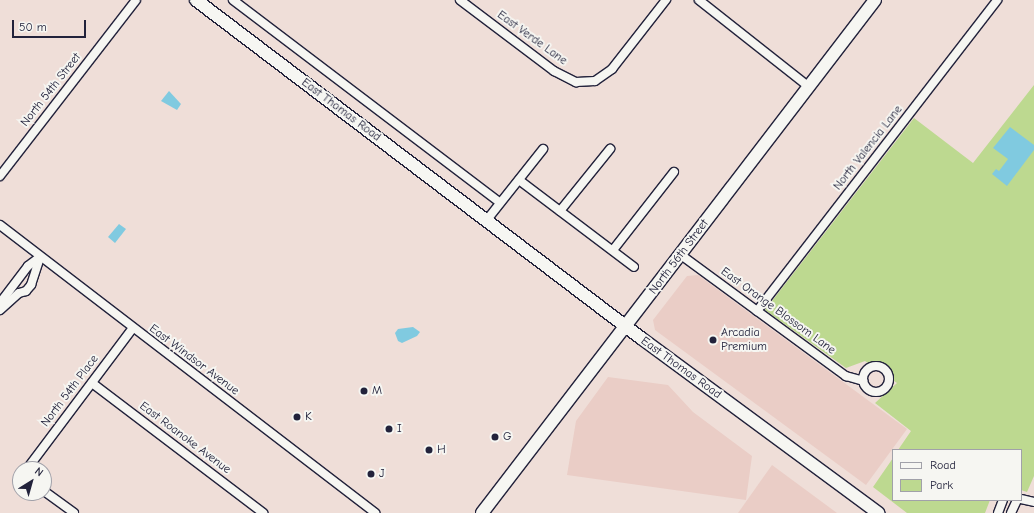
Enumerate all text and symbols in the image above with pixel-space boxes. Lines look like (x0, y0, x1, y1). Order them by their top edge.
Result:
street label: East Verde Lane (494, 8, 570, 68)
scale bar (14, 12, 88, 38)
text: 50 m (19, 20, 47, 34)
street label: North 54th Street (18, 50, 84, 130)
street label: East Thomas Road (298, 75, 384, 145)
street label: North Valencia Lane (830, 103, 906, 193)
street label: North 56th Street (646, 217, 712, 297)
street label: East Orange Blossom Lane (718, 264, 838, 358)
street label: East Windsor Avenue (146, 322, 242, 398)
place label: Arcadia Premium (721, 326, 767, 354)
street label: East Thomas Road (638, 334, 724, 402)
marker: Arcadia Premium (708, 335, 718, 345)
street label: North 54th Place (38, 352, 102, 430)
place label: M (372, 384, 382, 398)
marker: M (359, 386, 369, 396)
street label: East Roanoke Avenue (137, 399, 233, 477)
place label: K (305, 410, 312, 424)
marker: K (292, 412, 302, 422)
place label: I (397, 422, 402, 436)
marker: I (384, 424, 394, 434)
place label: G (503, 430, 512, 444)
marker: G (490, 432, 500, 442)
place label: H (437, 443, 446, 457)
marker: H (424, 445, 434, 455)
legend (892, 449, 1022, 501)
text: Road (930, 458, 956, 472)
north arrow (12, 461, 52, 501)
text: N (32, 464, 46, 479)
place label: J (379, 467, 384, 481)
marker: J (366, 469, 376, 479)
text: Park (930, 478, 953, 492)

